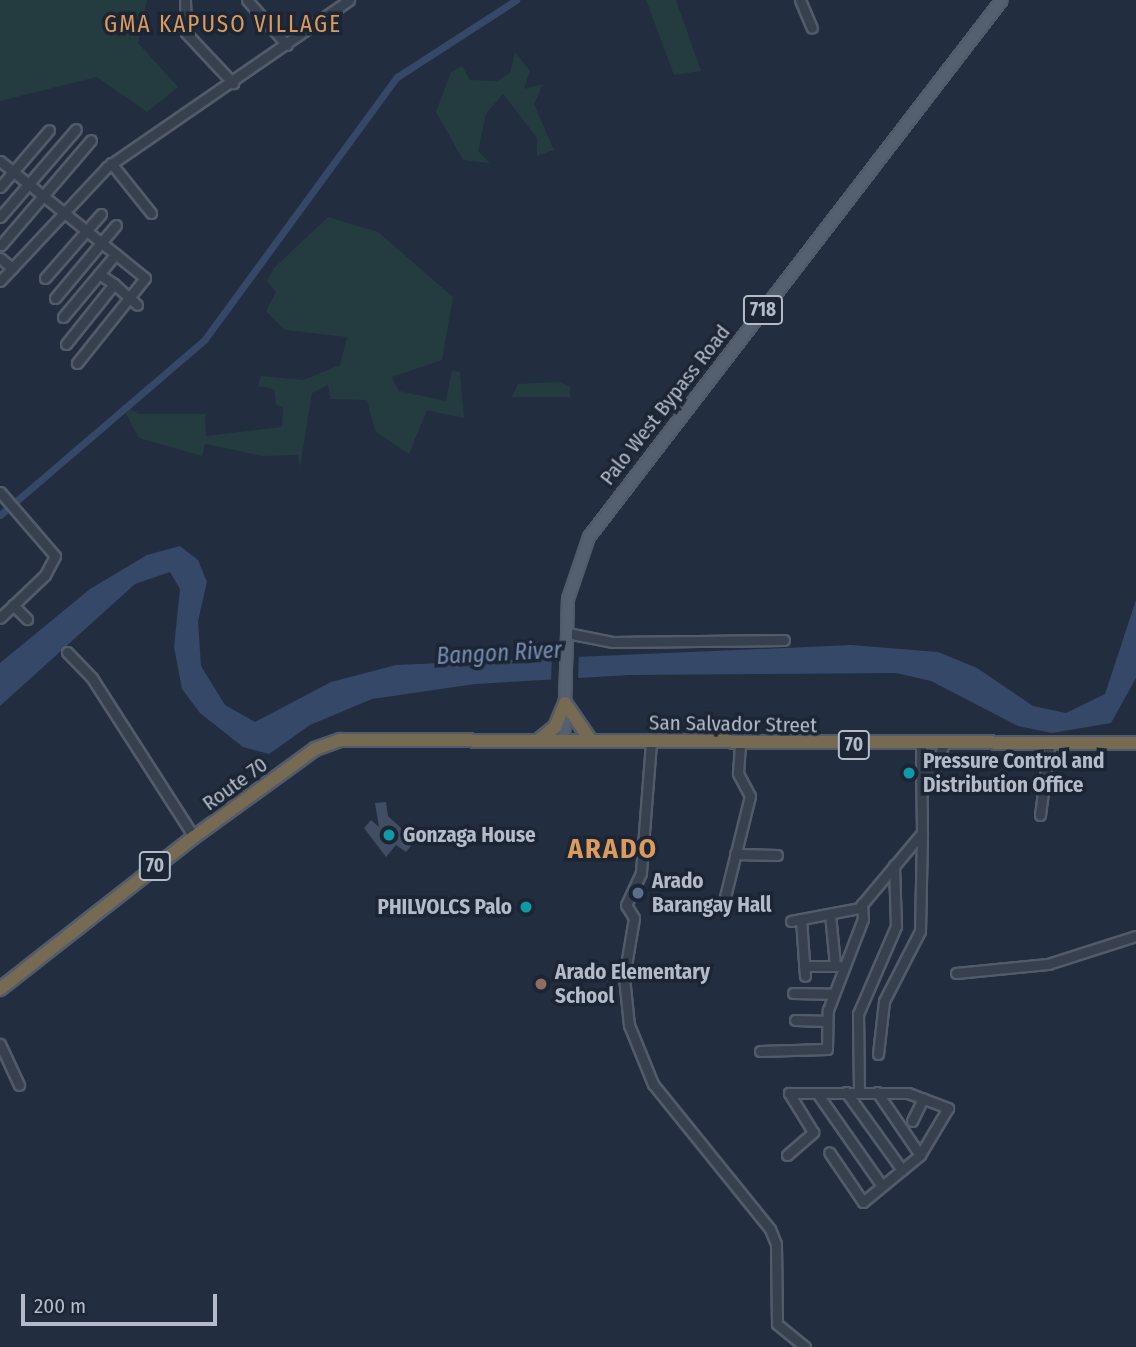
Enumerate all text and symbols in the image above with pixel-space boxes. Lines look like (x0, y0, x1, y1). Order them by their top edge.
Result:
district label: GMA KAPUSO VILLAGE (106, 10, 340, 38)
road number: 718 (742, 294, 784, 326)
street label: Palo West Bypass Road (595, 320, 735, 490)
water label: Bangon River (436, 636, 562, 670)
street label: San Salvador Street (649, 710, 817, 738)
road number: 70 (836, 730, 872, 760)
place label: Pressure Control and Distribution Office (923, 748, 1105, 798)
street label: Route 70 (198, 752, 272, 816)
marker: Pressure Control and Distribution Office (901, 765, 917, 781)
place label: Gonzaga House (403, 822, 536, 848)
marker: Gonzaga House (381, 827, 397, 843)
district label: ARADO (568, 832, 658, 866)
road number: 70 (138, 850, 172, 881)
place label: Arado Barangay Hall (652, 868, 771, 918)
marker: Arado Barangay Hall (630, 885, 646, 901)
place label: PHILVOLCS Palo (378, 894, 512, 920)
marker: PHILVOLCS Palo (518, 899, 534, 915)
place label: Arado Elementary School (555, 959, 710, 1009)
marker: Arado Elementary School (533, 976, 549, 992)
scale bar (24, 1280, 220, 1324)
text: 200 m (34, 1293, 86, 1319)

